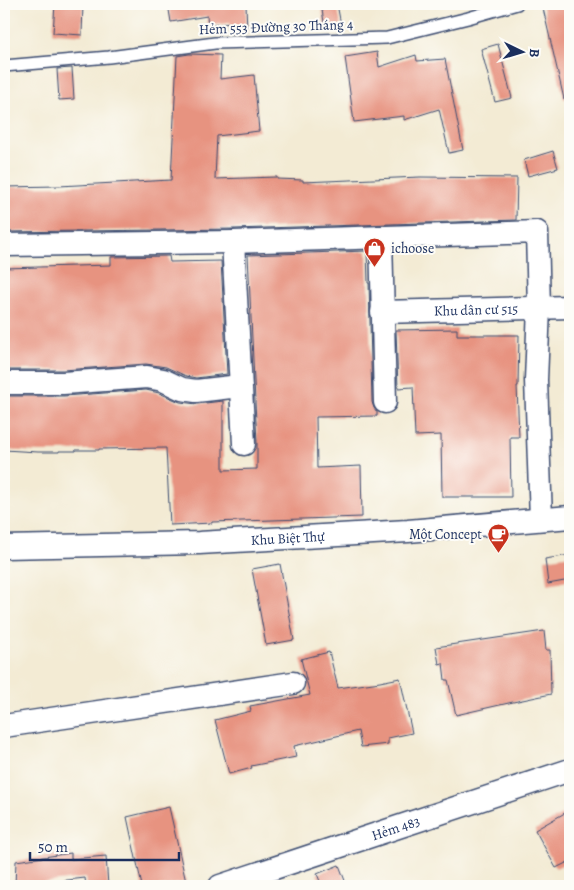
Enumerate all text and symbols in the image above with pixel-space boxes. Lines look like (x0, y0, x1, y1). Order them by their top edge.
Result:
street label: Hẻm 553 Đường 30 Tháng 4 (199, 15, 353, 39)
north arrow (496, 28, 546, 78)
text: B (525, 48, 544, 59)
shop icon: ichoose (363, 236, 387, 267)
place label: ichoose (391, 239, 434, 258)
street label: Khu dân cư 515 (433, 299, 518, 320)
cafe icon: Một Concept (486, 522, 510, 553)
place label: Một Concept (409, 525, 482, 544)
street label: Khu Biệt Thự (250, 526, 326, 550)
street label: Hẻm 483 (369, 811, 422, 845)
scale bar (30, 830, 179, 862)
text: 50 m (38, 837, 68, 857)

